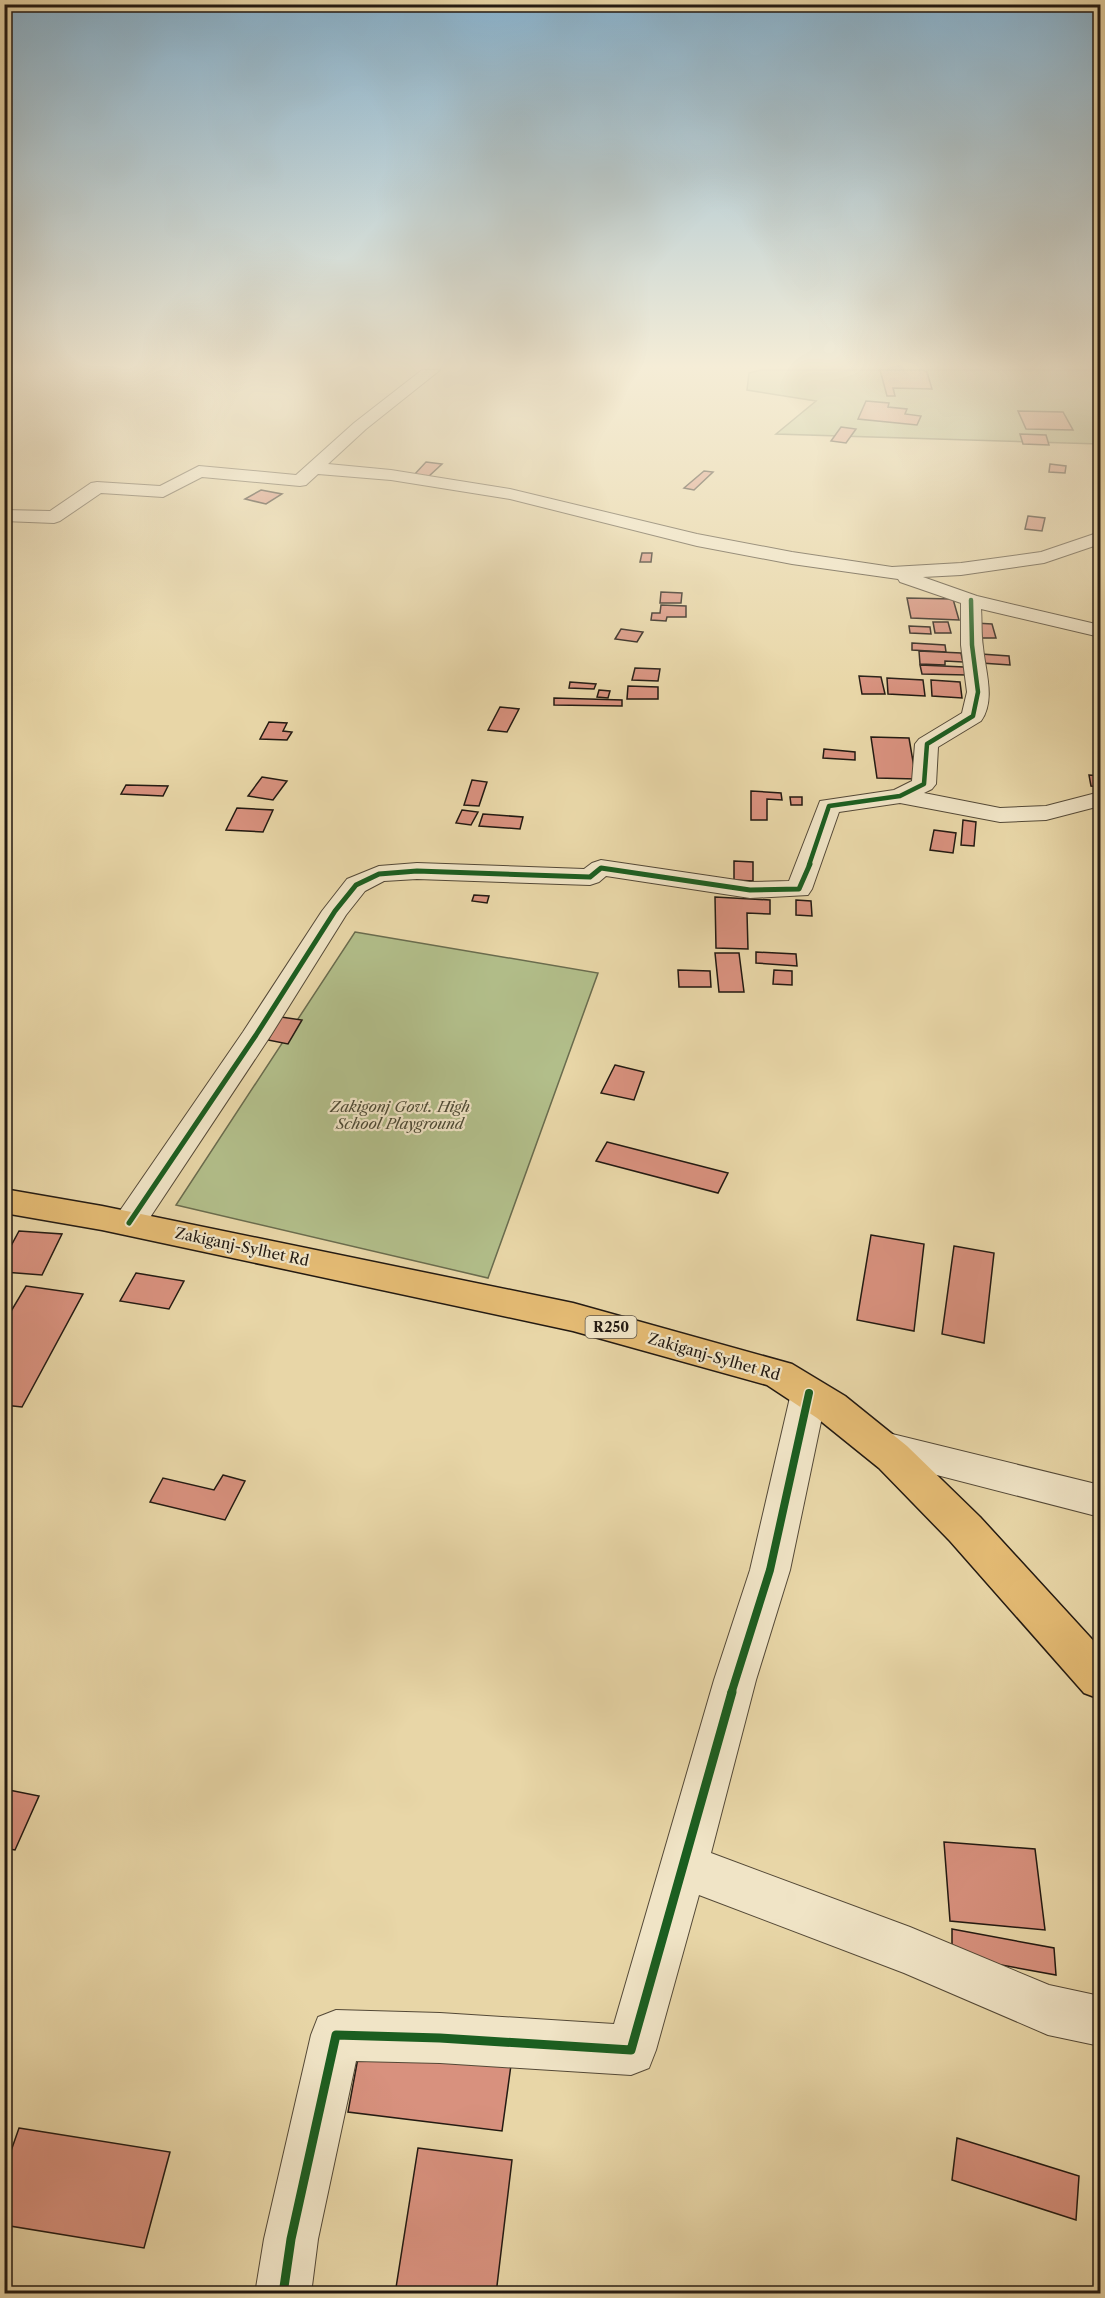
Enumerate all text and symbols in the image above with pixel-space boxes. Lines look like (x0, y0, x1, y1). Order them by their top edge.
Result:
park label: Zakigonj Govt. High School Playground (329, 1097, 470, 1133)
street label: Zakiganj-Sylhet Rd (173, 1223, 311, 1270)
road number: R250 (586, 1316, 636, 1338)
street label: Zakiganj-Sylhet Rd (646, 1329, 782, 1384)

